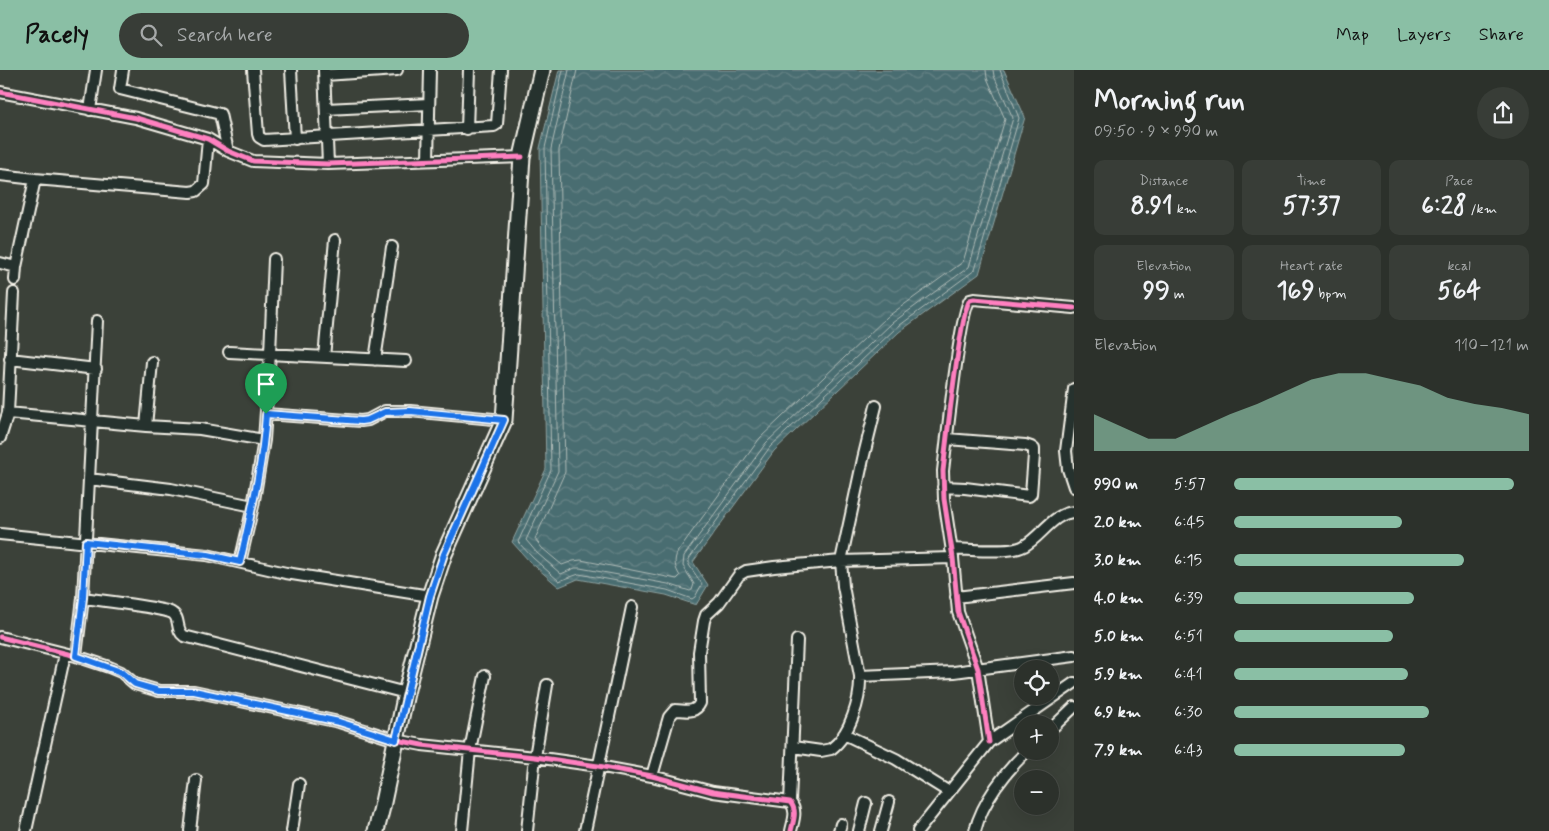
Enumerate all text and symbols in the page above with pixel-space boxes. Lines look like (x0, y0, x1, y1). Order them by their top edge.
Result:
search box (119, 13, 469, 58)
text: Pacely (25, 20, 89, 51)
icon: search (137, 21, 165, 49)
text: Search here (177, 23, 273, 48)
text: Map (1336, 23, 1369, 47)
text: Layers (1397, 23, 1451, 47)
text: Share (1479, 23, 1524, 47)
text: Morning run (1094, 83, 1245, 120)
button: share (1477, 87, 1529, 139)
text: 09:50 · 9 × 990 m (1094, 121, 1218, 142)
text: Distance (1139, 172, 1188, 190)
text: Time (1297, 172, 1326, 190)
text: Pace (1445, 172, 1473, 190)
text: 8.91 (1131, 190, 1173, 223)
text: 57:37 (1282, 190, 1341, 223)
text: 6:28 (1421, 190, 1467, 223)
text: km (1173, 200, 1197, 218)
text: /km (1467, 200, 1497, 218)
text: Elevation (1136, 257, 1191, 275)
text: Heart rate (1280, 257, 1343, 275)
text: kcal (1447, 257, 1471, 275)
text: 99 (1143, 275, 1170, 308)
text: 169 (1276, 275, 1315, 308)
text: 564 (1437, 275, 1481, 308)
text: m (1170, 285, 1185, 303)
text: bpm (1315, 285, 1347, 303)
text: Elevation (1094, 335, 1157, 356)
text: 110–121 m (1454, 335, 1529, 356)
pin (245, 363, 287, 414)
icon: arrive (252, 370, 280, 398)
text: 990 m (1094, 474, 1138, 495)
text: 5:57 (1174, 474, 1206, 495)
text: 2.0 km (1094, 512, 1142, 533)
text: 6:45 (1174, 512, 1204, 533)
text: 3.0 km (1094, 550, 1141, 571)
text: 6:15 (1174, 550, 1202, 571)
text: 4.0 km (1094, 588, 1143, 609)
text: 6:39 (1174, 588, 1203, 609)
text: 5.0 km (1094, 626, 1144, 647)
text: 6:51 (1174, 626, 1203, 647)
map controls (1014, 660, 1059, 815)
button: locate (1014, 660, 1059, 705)
text: 5.9 km (1094, 664, 1142, 685)
text: 6:41 (1174, 664, 1203, 685)
text: 6.9 km (1094, 702, 1141, 723)
text: 6:30 (1174, 702, 1203, 723)
button: + (1014, 715, 1059, 760)
text: 7.9 km (1094, 740, 1143, 761)
text: 6:43 (1174, 740, 1203, 761)
button: − (1014, 770, 1059, 815)

